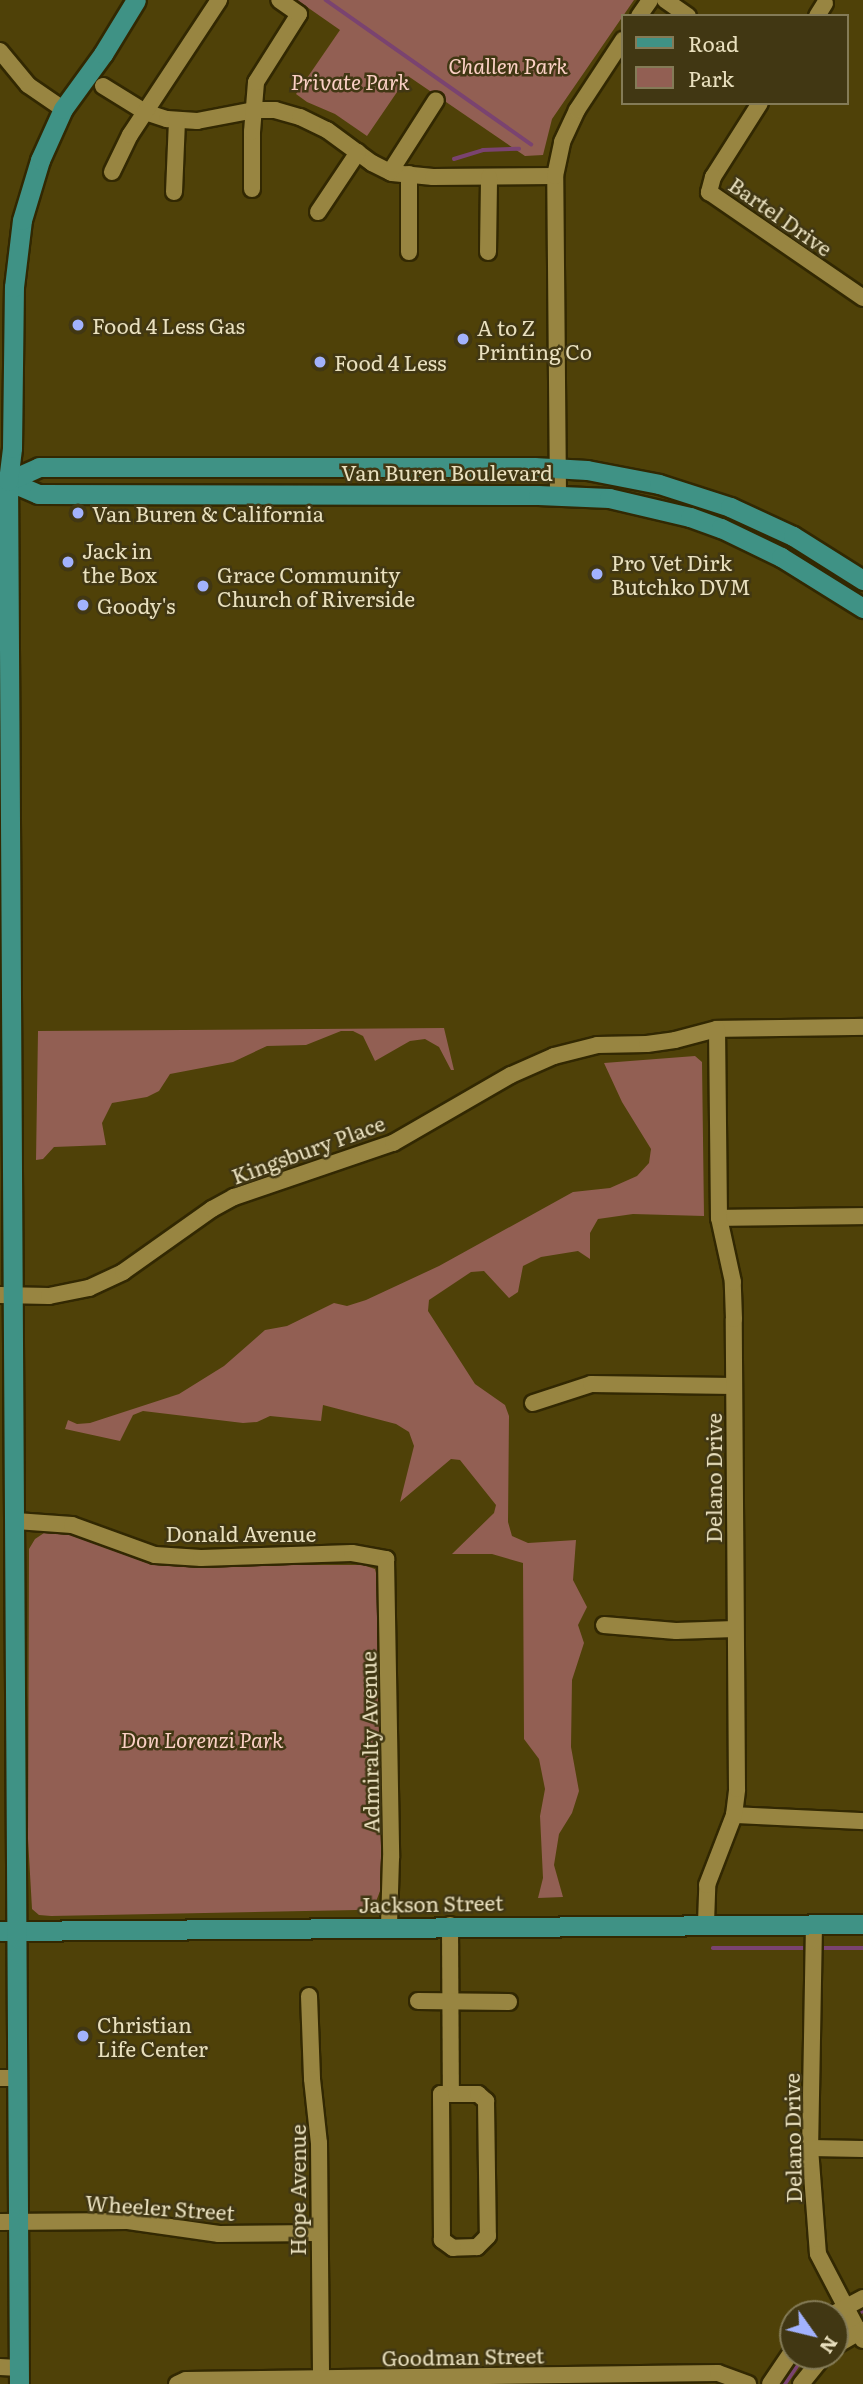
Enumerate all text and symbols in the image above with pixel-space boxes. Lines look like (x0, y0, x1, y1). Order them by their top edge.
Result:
legend (622, 14, 849, 105)
text: Road (688, 27, 739, 58)
park label: Challen Park (448, 52, 568, 78)
text: Park (688, 62, 734, 93)
park label: Private Park (290, 68, 410, 94)
street label: Bartel Drive (725, 171, 837, 261)
place label: Food 4 Less Gas (92, 312, 245, 338)
place label: A to Z Printing Co (477, 314, 592, 364)
marker: Food 4 Less Gas (70, 317, 86, 333)
marker: A to Z Printing Co (455, 331, 471, 347)
place label: Food 4 Less (334, 349, 446, 375)
marker: Food 4 Less (312, 354, 328, 370)
street label: Van Buren Boulevard (341, 459, 553, 485)
place label: Van Buren & California (92, 500, 324, 526)
marker: Van Buren & California (70, 505, 86, 521)
place label: Jack in the Box (82, 537, 157, 587)
place label: Pro Vet Dirk Butchko DVM (611, 549, 751, 599)
marker: Jack in the Box (60, 554, 76, 570)
place label: Grace Community Church of Riverside (217, 561, 415, 611)
marker: Pro Vet Dirk Butchko DVM (589, 566, 605, 582)
marker: Grace Community Church of Riverside (195, 578, 211, 594)
place label: Goody's (97, 592, 175, 618)
marker: Goody's (75, 597, 91, 613)
street label: Kingsbury Place (228, 1110, 388, 1188)
street label: Delano Drive (700, 1413, 726, 1543)
street label: Donald Avenue (166, 1520, 316, 1546)
street label: Admiralty Avenue (355, 1651, 383, 1833)
park label: Don Lorenzi Park (121, 1726, 283, 1752)
street label: Jackson Street (358, 1889, 504, 1917)
place label: Christian Life Center (97, 2011, 208, 2061)
marker: Christian Life Center (75, 2028, 91, 2044)
street label: Delano Drive (778, 2073, 806, 2203)
street label: Hope Avenue (284, 2124, 310, 2256)
street label: Wheeler Street (84, 2189, 236, 2225)
north arrow (779, 2300, 849, 2370)
text: N (814, 2331, 846, 2360)
street label: Goodman Street (381, 2342, 545, 2370)

